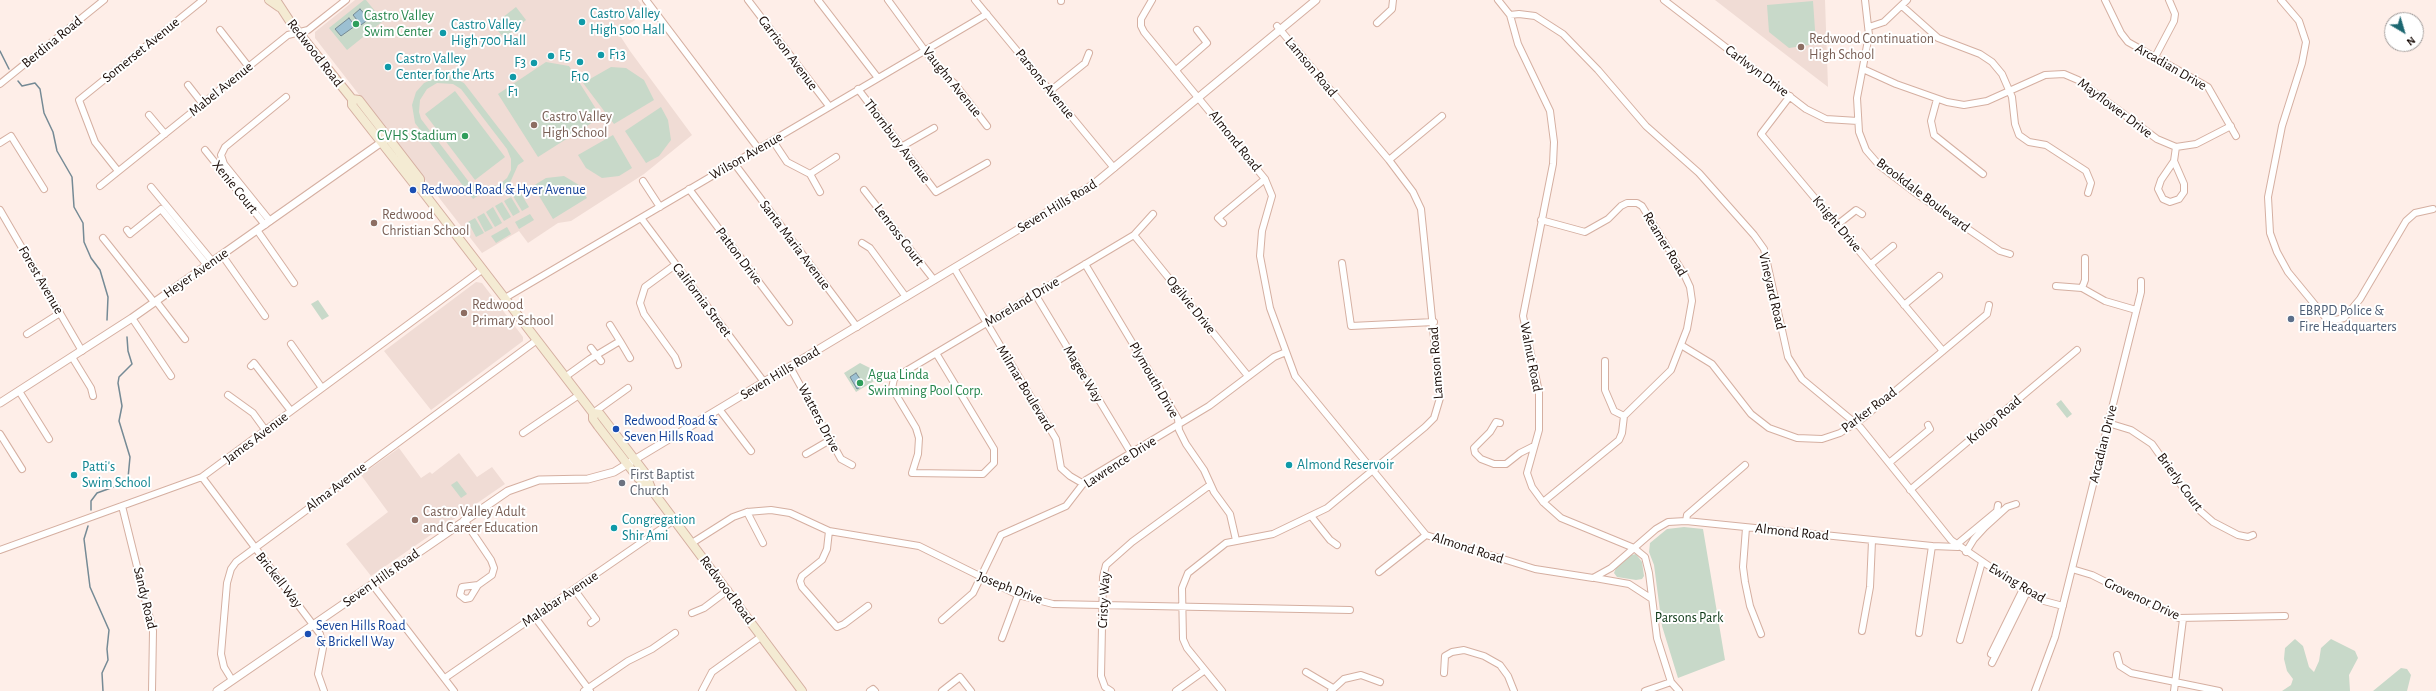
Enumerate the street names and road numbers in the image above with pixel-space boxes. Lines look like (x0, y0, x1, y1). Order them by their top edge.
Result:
street label: Garrison Avenue (754, 12, 822, 94)
street label: Berdina Road (18, 13, 86, 71)
street label: Somerset Avenue (99, 14, 183, 86)
street label: Redwood Road (283, 16, 347, 90)
street label: Lamson Road (1281, 34, 1341, 100)
street label: Arcadian Drive (2132, 40, 2210, 94)
street label: Carlwyn Drive (1722, 42, 1792, 100)
street label: Vaughn Avenue (919, 44, 985, 120)
street label: Parsons Avenue (1012, 46, 1078, 122)
street label: Mabel Avenue (186, 58, 256, 120)
street label: Mayflower Drive (2074, 74, 2156, 142)
street label: Thornbury Avenue (860, 96, 934, 186)
street label: Almond Road (1205, 107, 1265, 175)
street label: Wilson Avenue (706, 128, 786, 184)
street label: Brookdale Boulevard (1873, 154, 1973, 236)
street label: Xenie Court (208, 157, 262, 217)
street label: Seven Hills Road (1014, 176, 1100, 236)
street label: Knight Drive (1809, 193, 1865, 255)
street label: Santa Maria Avenue (756, 197, 834, 293)
street label: Lenross Court (870, 201, 928, 269)
street label: Reamer Road (1639, 209, 1691, 279)
street label: Patton Drive (712, 224, 766, 288)
street label: Forest Avenue (15, 243, 67, 317)
street label: Heyer Avenue (160, 244, 232, 302)
street label: Vineyard Road (1755, 251, 1789, 331)
street label: California Street (669, 260, 735, 340)
street label: Moreland Drive (982, 273, 1062, 331)
street label: Ogilvie Drive (1163, 273, 1219, 337)
street label: Walnut Road (1516, 321, 1546, 393)
street label: Lamson Road (1425, 326, 1447, 400)
street label: Plymouth Drive (1125, 339, 1183, 421)
street label: Milmar Boulevard (993, 342, 1057, 434)
street label: Magee Way (1059, 342, 1107, 406)
street label: Seven Hills Road (737, 343, 823, 403)
street label: Watters Drive (794, 381, 844, 455)
street label: Parker Road (1838, 384, 1900, 436)
street label: Krolop Road (1963, 392, 2025, 448)
street label: Arcadian Drive (2085, 403, 2121, 485)
street label: James Avenue (220, 408, 292, 468)
street label: Lawrence Drive (1081, 432, 1159, 492)
street label: Brierly Court (2153, 450, 2207, 514)
street label: Alma Avenue (302, 459, 370, 515)
street label: Almond Road (1754, 520, 1830, 544)
street label: Almond Road (1430, 529, 1506, 567)
street label: Seven Hills Road (339, 545, 423, 611)
street label: Brickell Way (252, 549, 306, 611)
street label: Redwood Road (696, 552, 758, 628)
street label: Ewing Road (1986, 559, 2048, 607)
street label: Sandy Road (130, 565, 160, 631)
street label: Malabar Avenue (519, 567, 601, 631)
street label: Joseph Drive (975, 568, 1045, 608)
street label: Cristy Way (1094, 571, 1114, 629)
street label: Grovenor Drive (2102, 574, 2182, 624)

